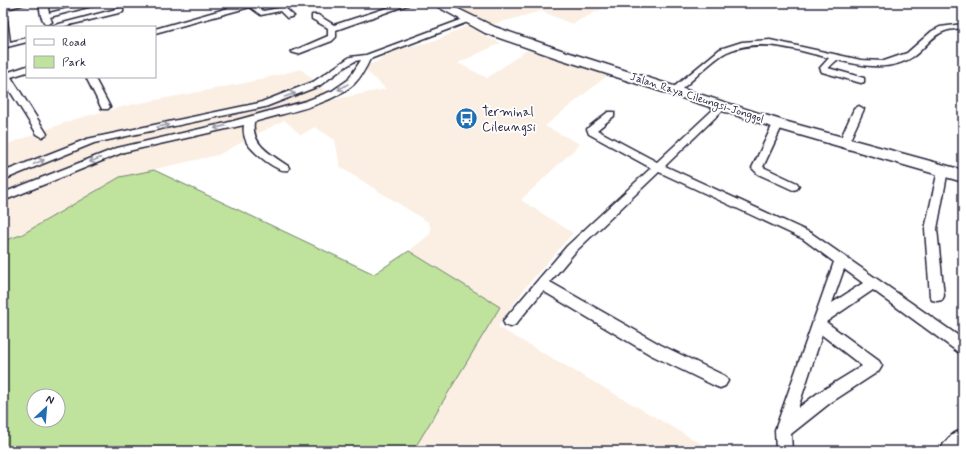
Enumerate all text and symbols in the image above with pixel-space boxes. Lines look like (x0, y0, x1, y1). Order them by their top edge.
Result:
legend (26, 26, 156, 78)
text: Road (62, 35, 86, 51)
text: Park (62, 55, 86, 71)
street label: Jalan Raya Cileungsi-Jonggol (628, 70, 766, 127)
one-way arrow (338, 83, 349, 91)
one-way arrow (283, 91, 296, 98)
place label: Terminal Cileungsi (482, 104, 536, 136)
bus stop icon: Terminal Cileungsi (454, 106, 480, 132)
one-way arrow (157, 121, 170, 129)
one-way arrow (214, 124, 227, 132)
one-way arrow (89, 156, 101, 164)
one-way arrow (33, 158, 45, 165)
north arrow (26, 388, 66, 428)
text: N (44, 392, 56, 408)

